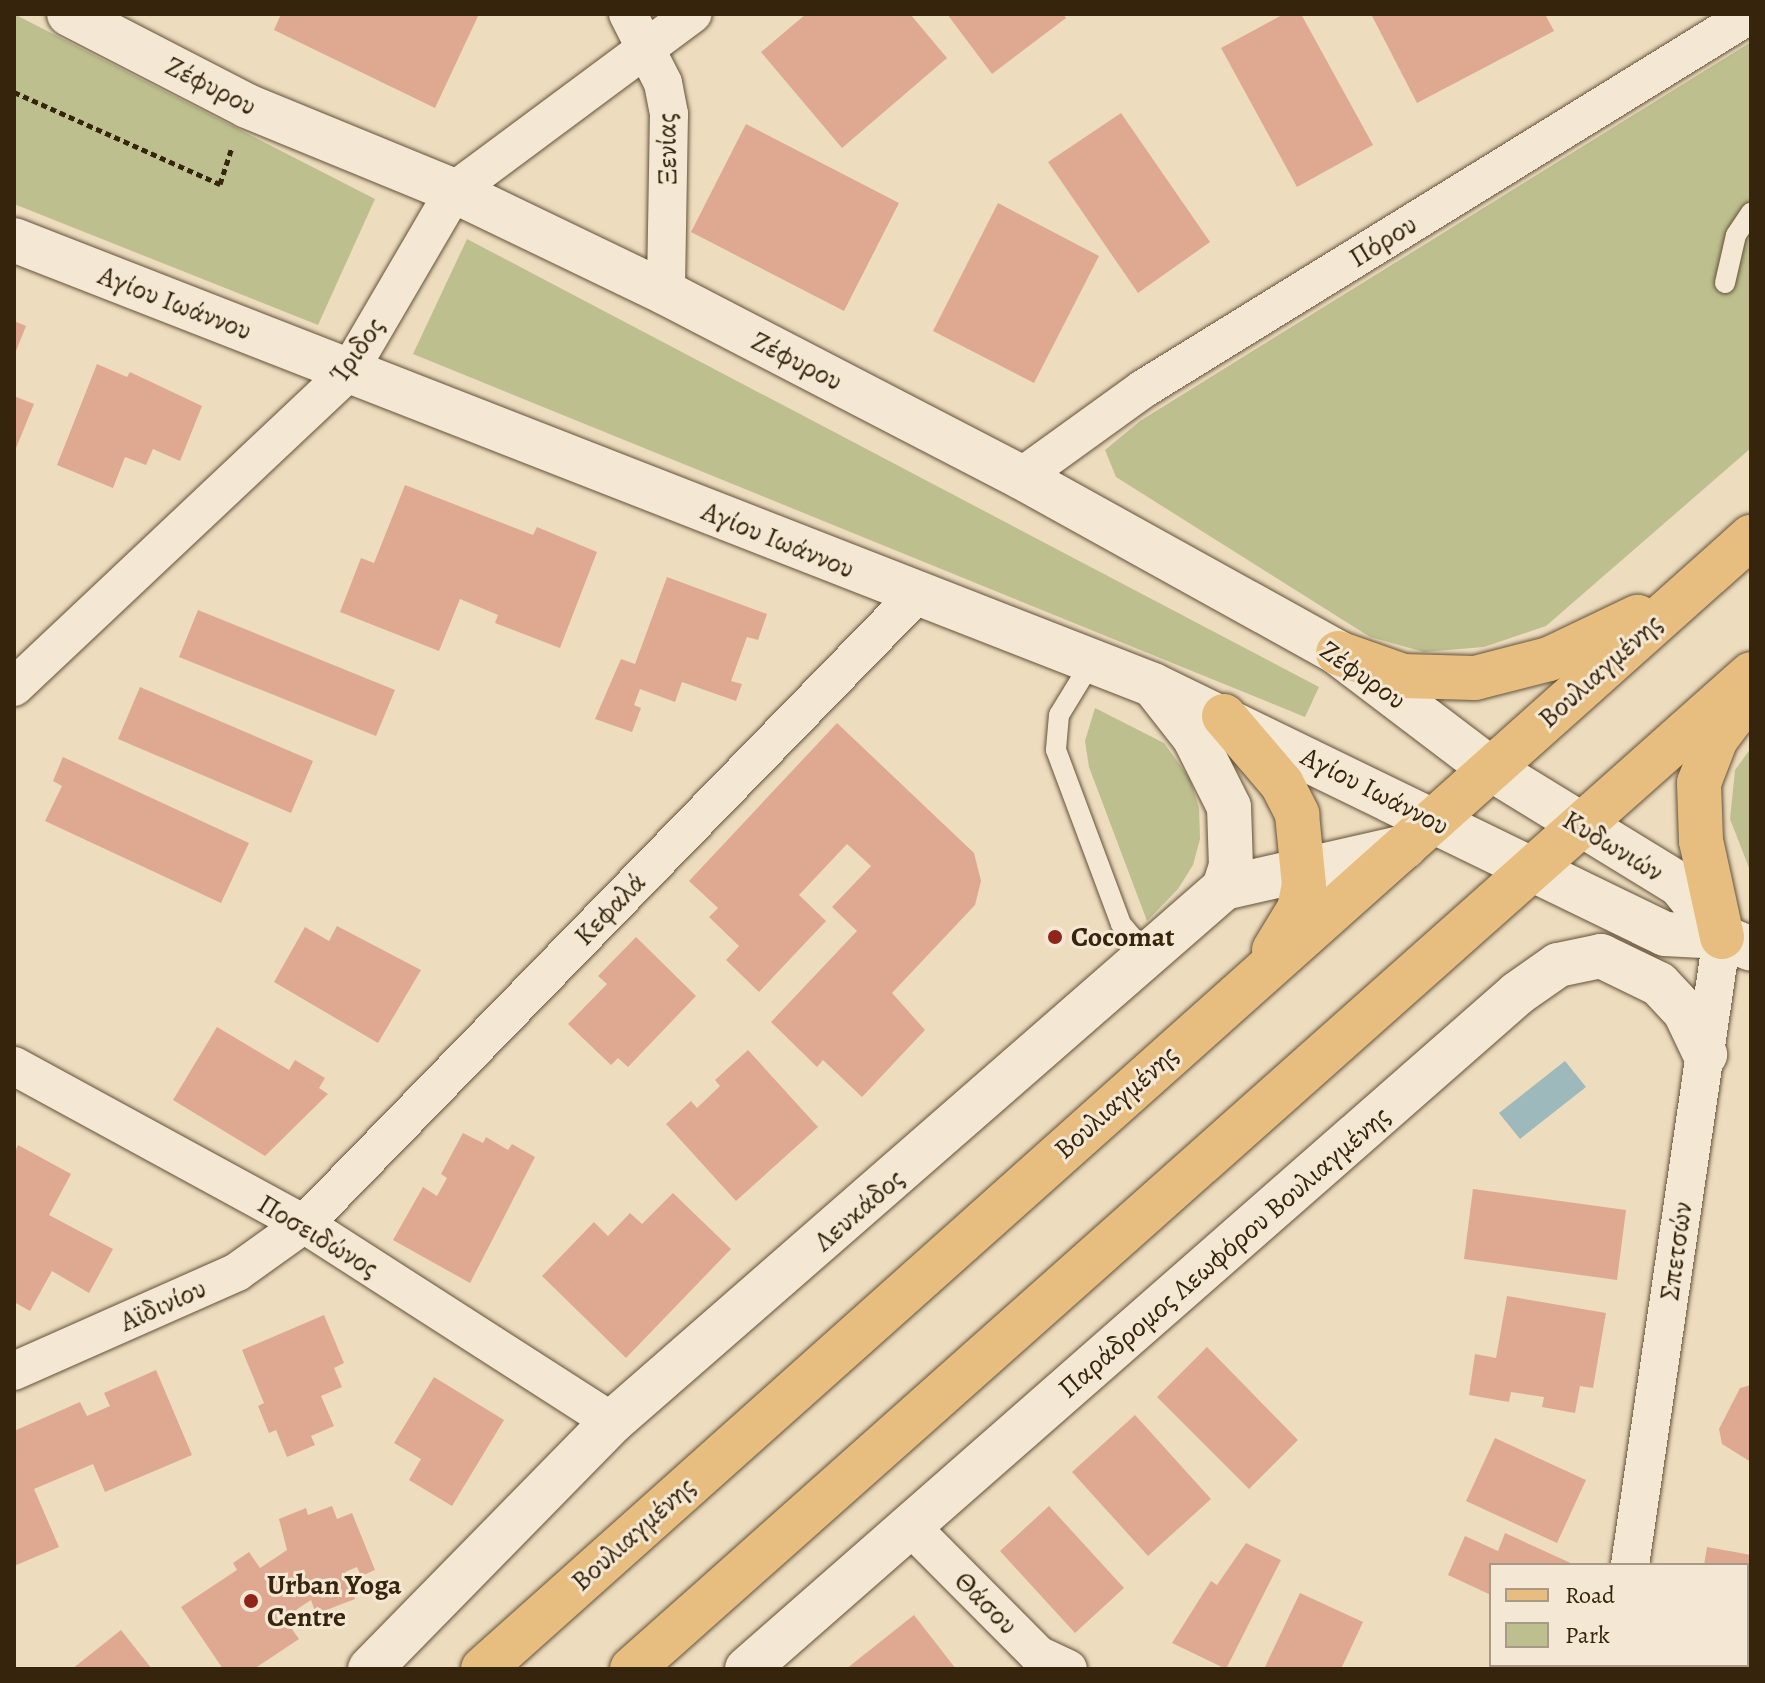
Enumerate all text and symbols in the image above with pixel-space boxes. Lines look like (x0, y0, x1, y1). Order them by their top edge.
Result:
street label: Ζέφυρου (160, 49, 262, 123)
street label: Ξενίας (650, 113, 684, 185)
street label: Πόρου (1343, 207, 1423, 275)
street label: Αγίου Ιωάννου (94, 258, 256, 348)
street label: Ίριδος (323, 311, 391, 389)
street label: Ζέφυρου (746, 324, 848, 398)
street label: Αγίου Ιωάννου (697, 494, 859, 586)
street label: Βουλιαγμένης (1531, 607, 1669, 735)
street label: Ζέφυρου (1313, 633, 1413, 717)
street label: Αγίου Ιωάννου (1295, 739, 1455, 843)
street label: Κυδωνιών (1557, 803, 1669, 889)
street label: Κεφαλά (567, 865, 653, 953)
place label: Cocomat (1071, 920, 1175, 954)
marker: Cocomat (1046, 928, 1064, 946)
street label: Βουλιαγμένης (1047, 1038, 1185, 1166)
street label: Παράδρομος Λεωφόρου Βουλιαγμένης (1051, 1099, 1397, 1405)
street label: Λευκάδος (807, 1162, 911, 1258)
street label: Ποσειδώνος (252, 1187, 384, 1285)
street label: Σπετσών (1652, 1200, 1700, 1302)
street label: Αϊδινίου (115, 1271, 211, 1339)
street label: Βουλιαγμένης (564, 1470, 702, 1598)
legend (1489, 1563, 1749, 1667)
street label: Θάσου (947, 1564, 1025, 1642)
place label: Urban Yoga Centre (267, 1568, 402, 1634)
text: Road (1565, 1579, 1615, 1611)
marker: Urban Yoga Centre (242, 1592, 260, 1610)
text: Park (1565, 1619, 1610, 1651)

